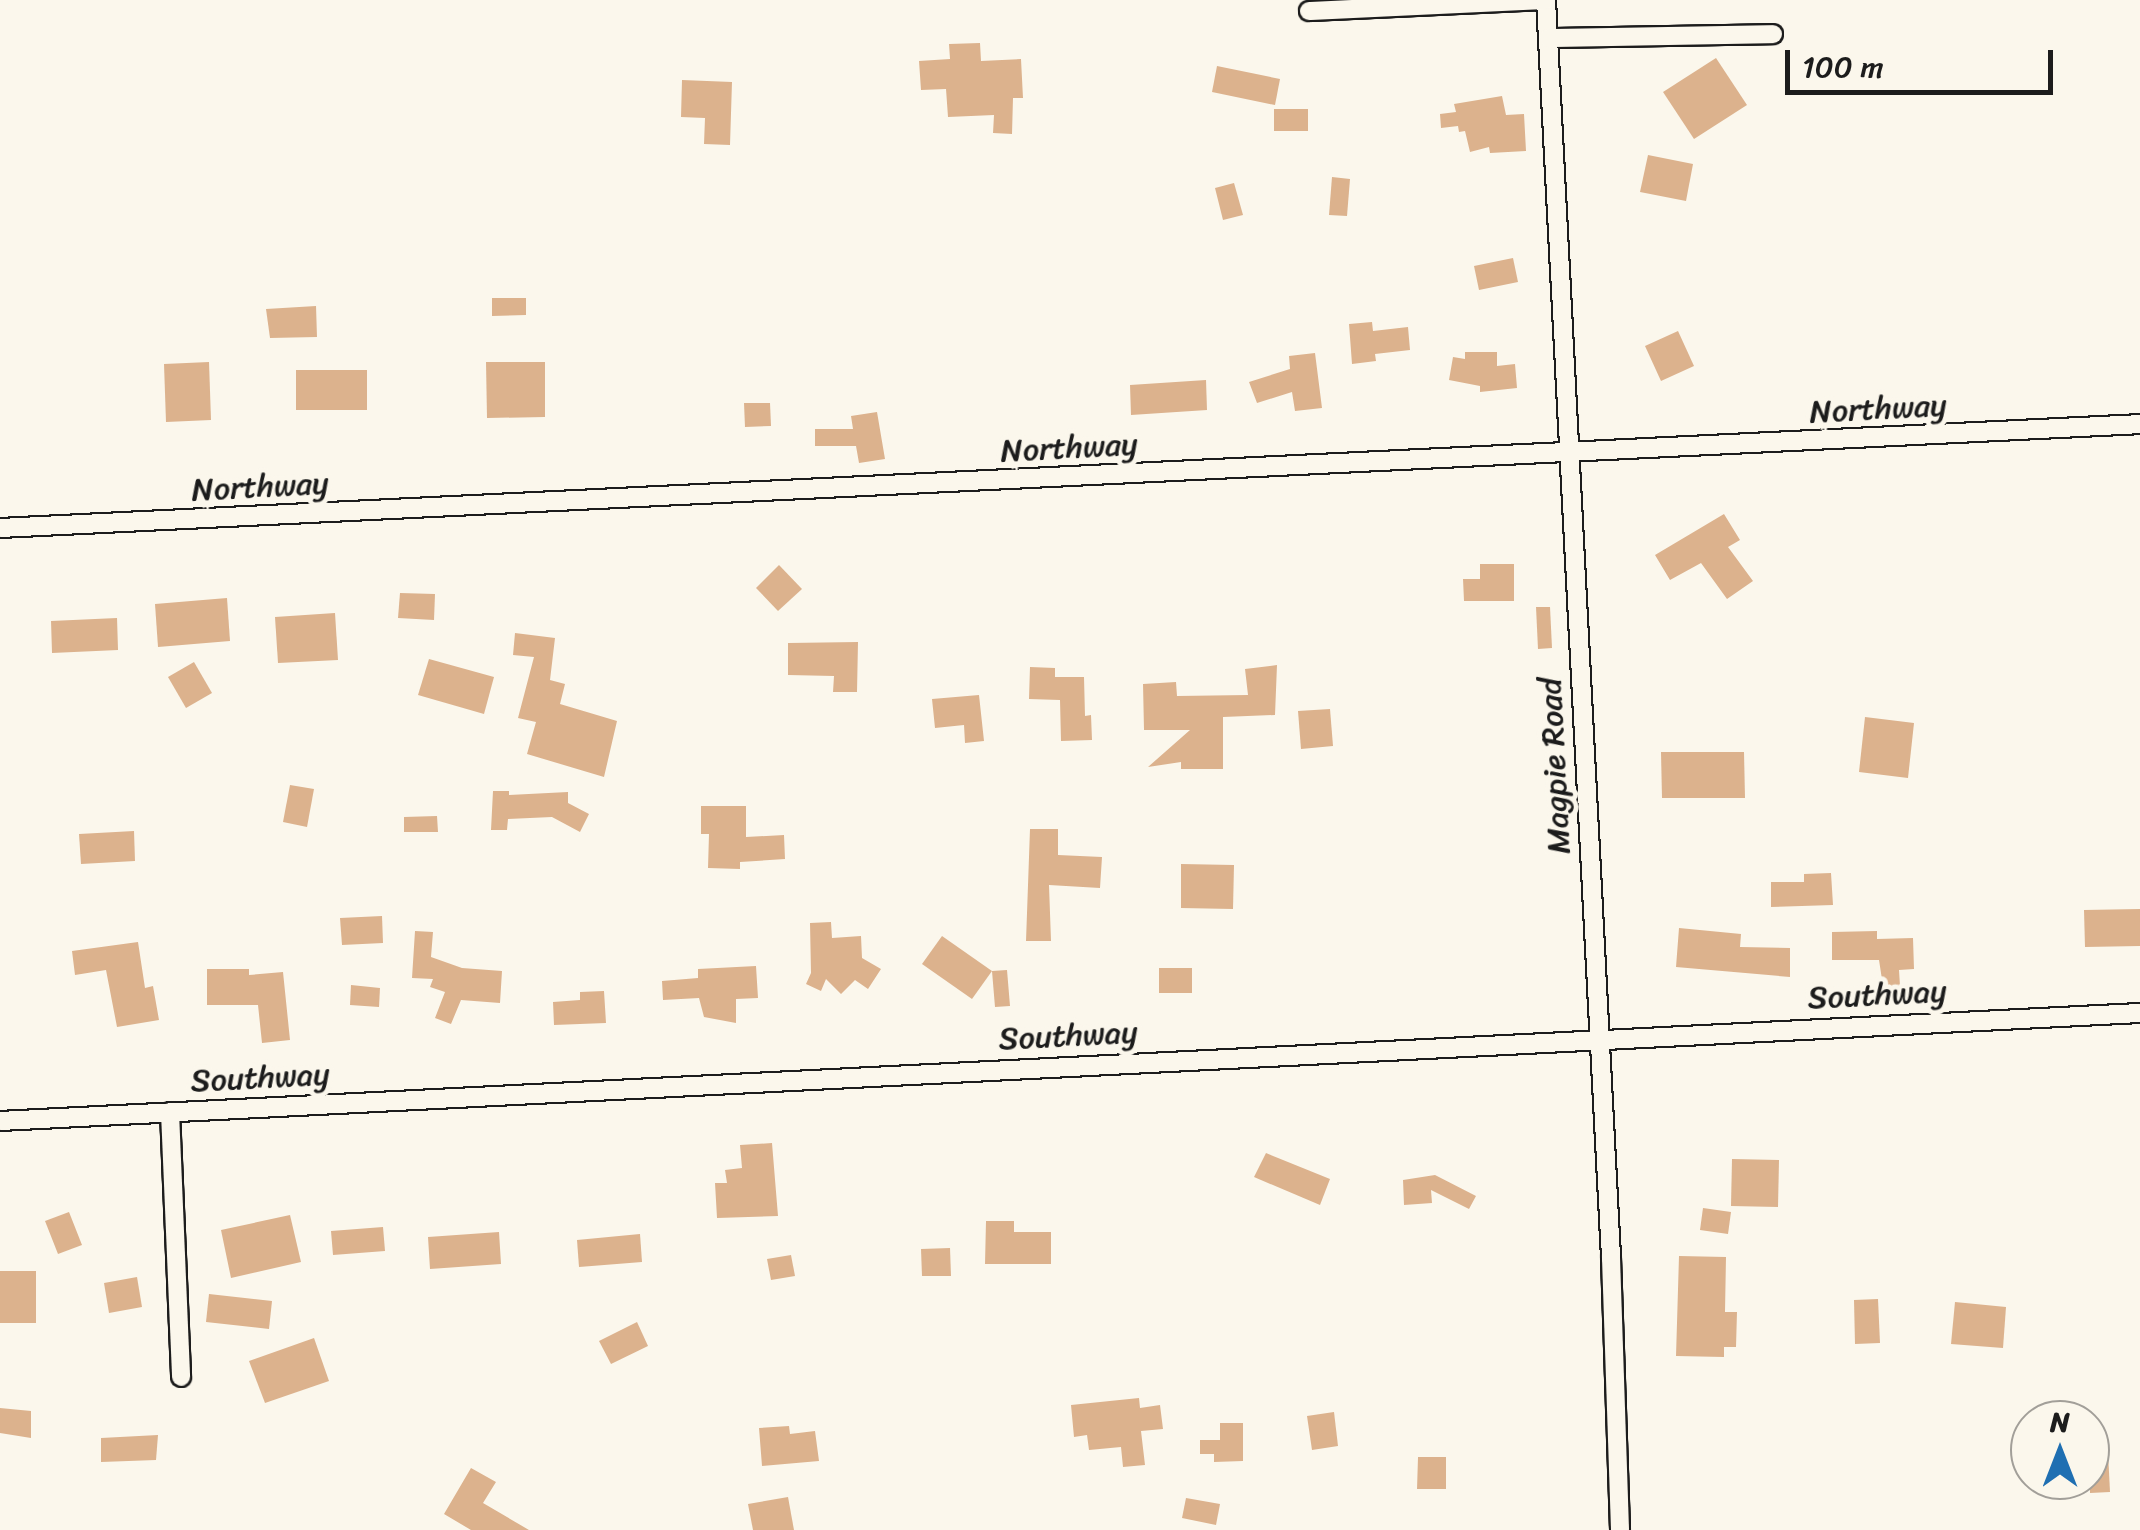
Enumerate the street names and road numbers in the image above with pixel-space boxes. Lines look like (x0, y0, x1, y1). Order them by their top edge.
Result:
street label: Northway (1809, 386, 1947, 432)
street label: Northway (1000, 425, 1138, 471)
street label: Northway (191, 464, 329, 510)
street label: Magpie Road (1531, 677, 1579, 855)
street label: Southway (1807, 972, 1947, 1018)
street label: Southway (998, 1013, 1138, 1059)
street label: Southway (190, 1055, 330, 1101)

